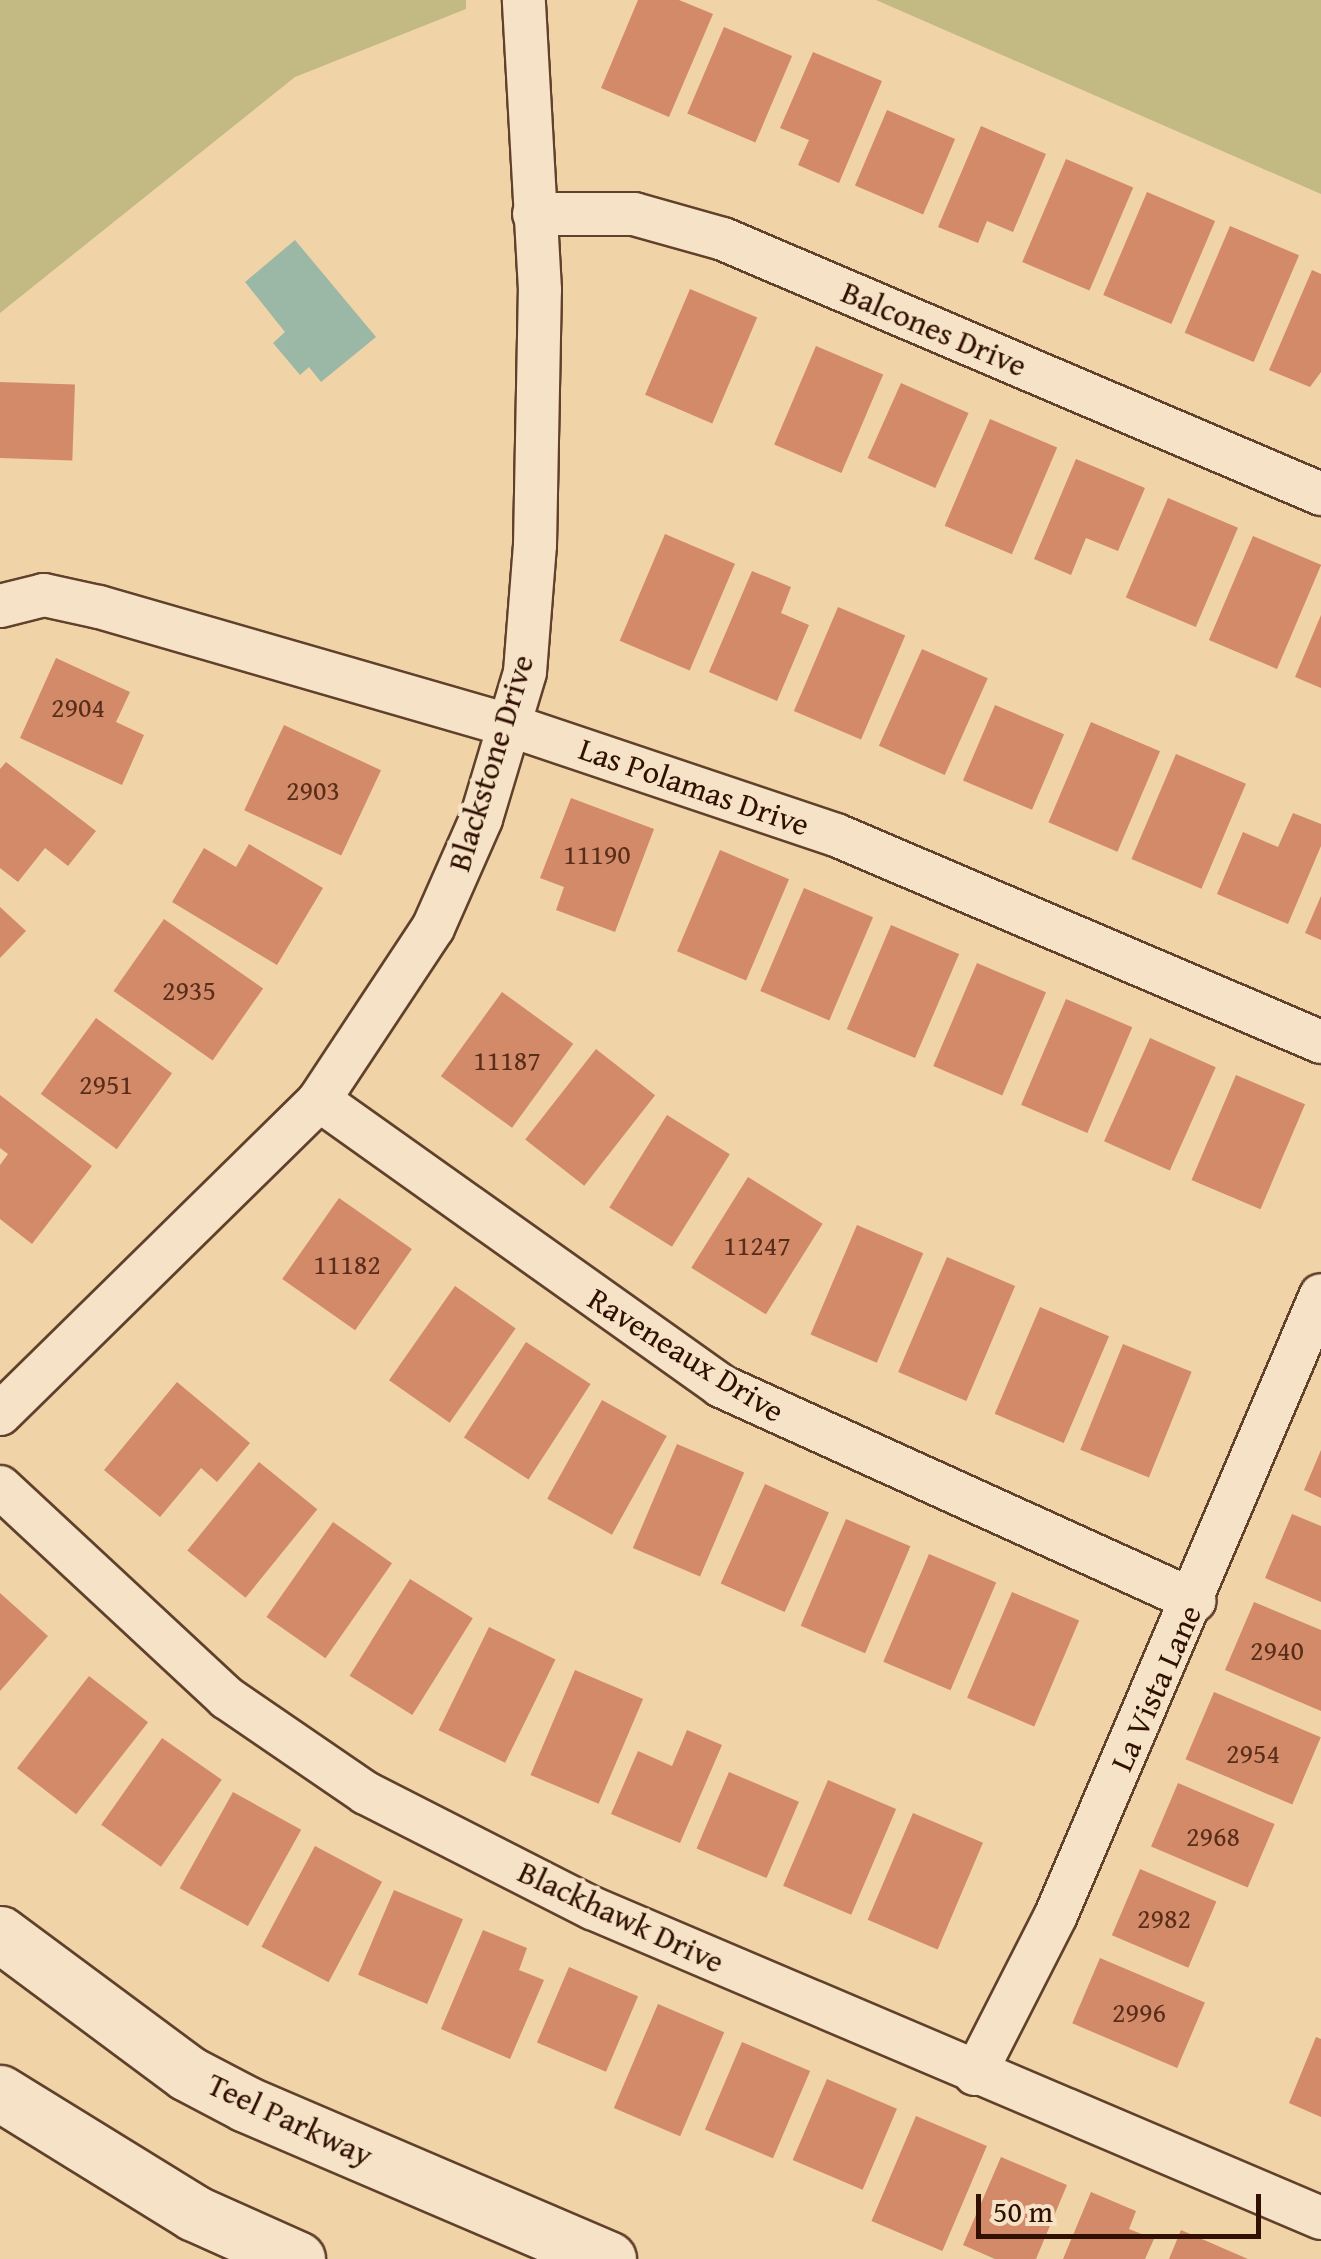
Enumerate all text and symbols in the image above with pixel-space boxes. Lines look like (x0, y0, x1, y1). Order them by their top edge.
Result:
street label: Balcones Drive (836, 273, 1032, 385)
street label: Blackstone Drive (440, 650, 542, 876)
house number: 2904 (51, 690, 105, 724)
street label: Las Polamas Drive (574, 730, 814, 844)
house number: 2903 (286, 773, 340, 807)
house number: 11190 (563, 837, 631, 871)
house number: 2935 (162, 973, 216, 1007)
house number: 11187 (473, 1043, 541, 1077)
house number: 2951 (79, 1067, 133, 1101)
house number: 11247 (723, 1228, 791, 1262)
house number: 11182 (313, 1247, 381, 1281)
street label: Raveneaux Drive (581, 1279, 791, 1431)
street label: La Vista Lane (1102, 1599, 1210, 1777)
house number: 2940 (1250, 1633, 1304, 1667)
house number: 2954 (1226, 1736, 1280, 1770)
house number: 2968 (1186, 1819, 1240, 1853)
street label: Blackhawk Drive (512, 1853, 730, 1981)
house number: 2982 (1137, 1901, 1191, 1935)
house number: 2996 (1112, 1995, 1166, 2029)
street label: Teel Parkway (201, 2065, 379, 2175)
scale bar (981, 2174, 1266, 2236)
text: 50 m (993, 2189, 1053, 2233)

